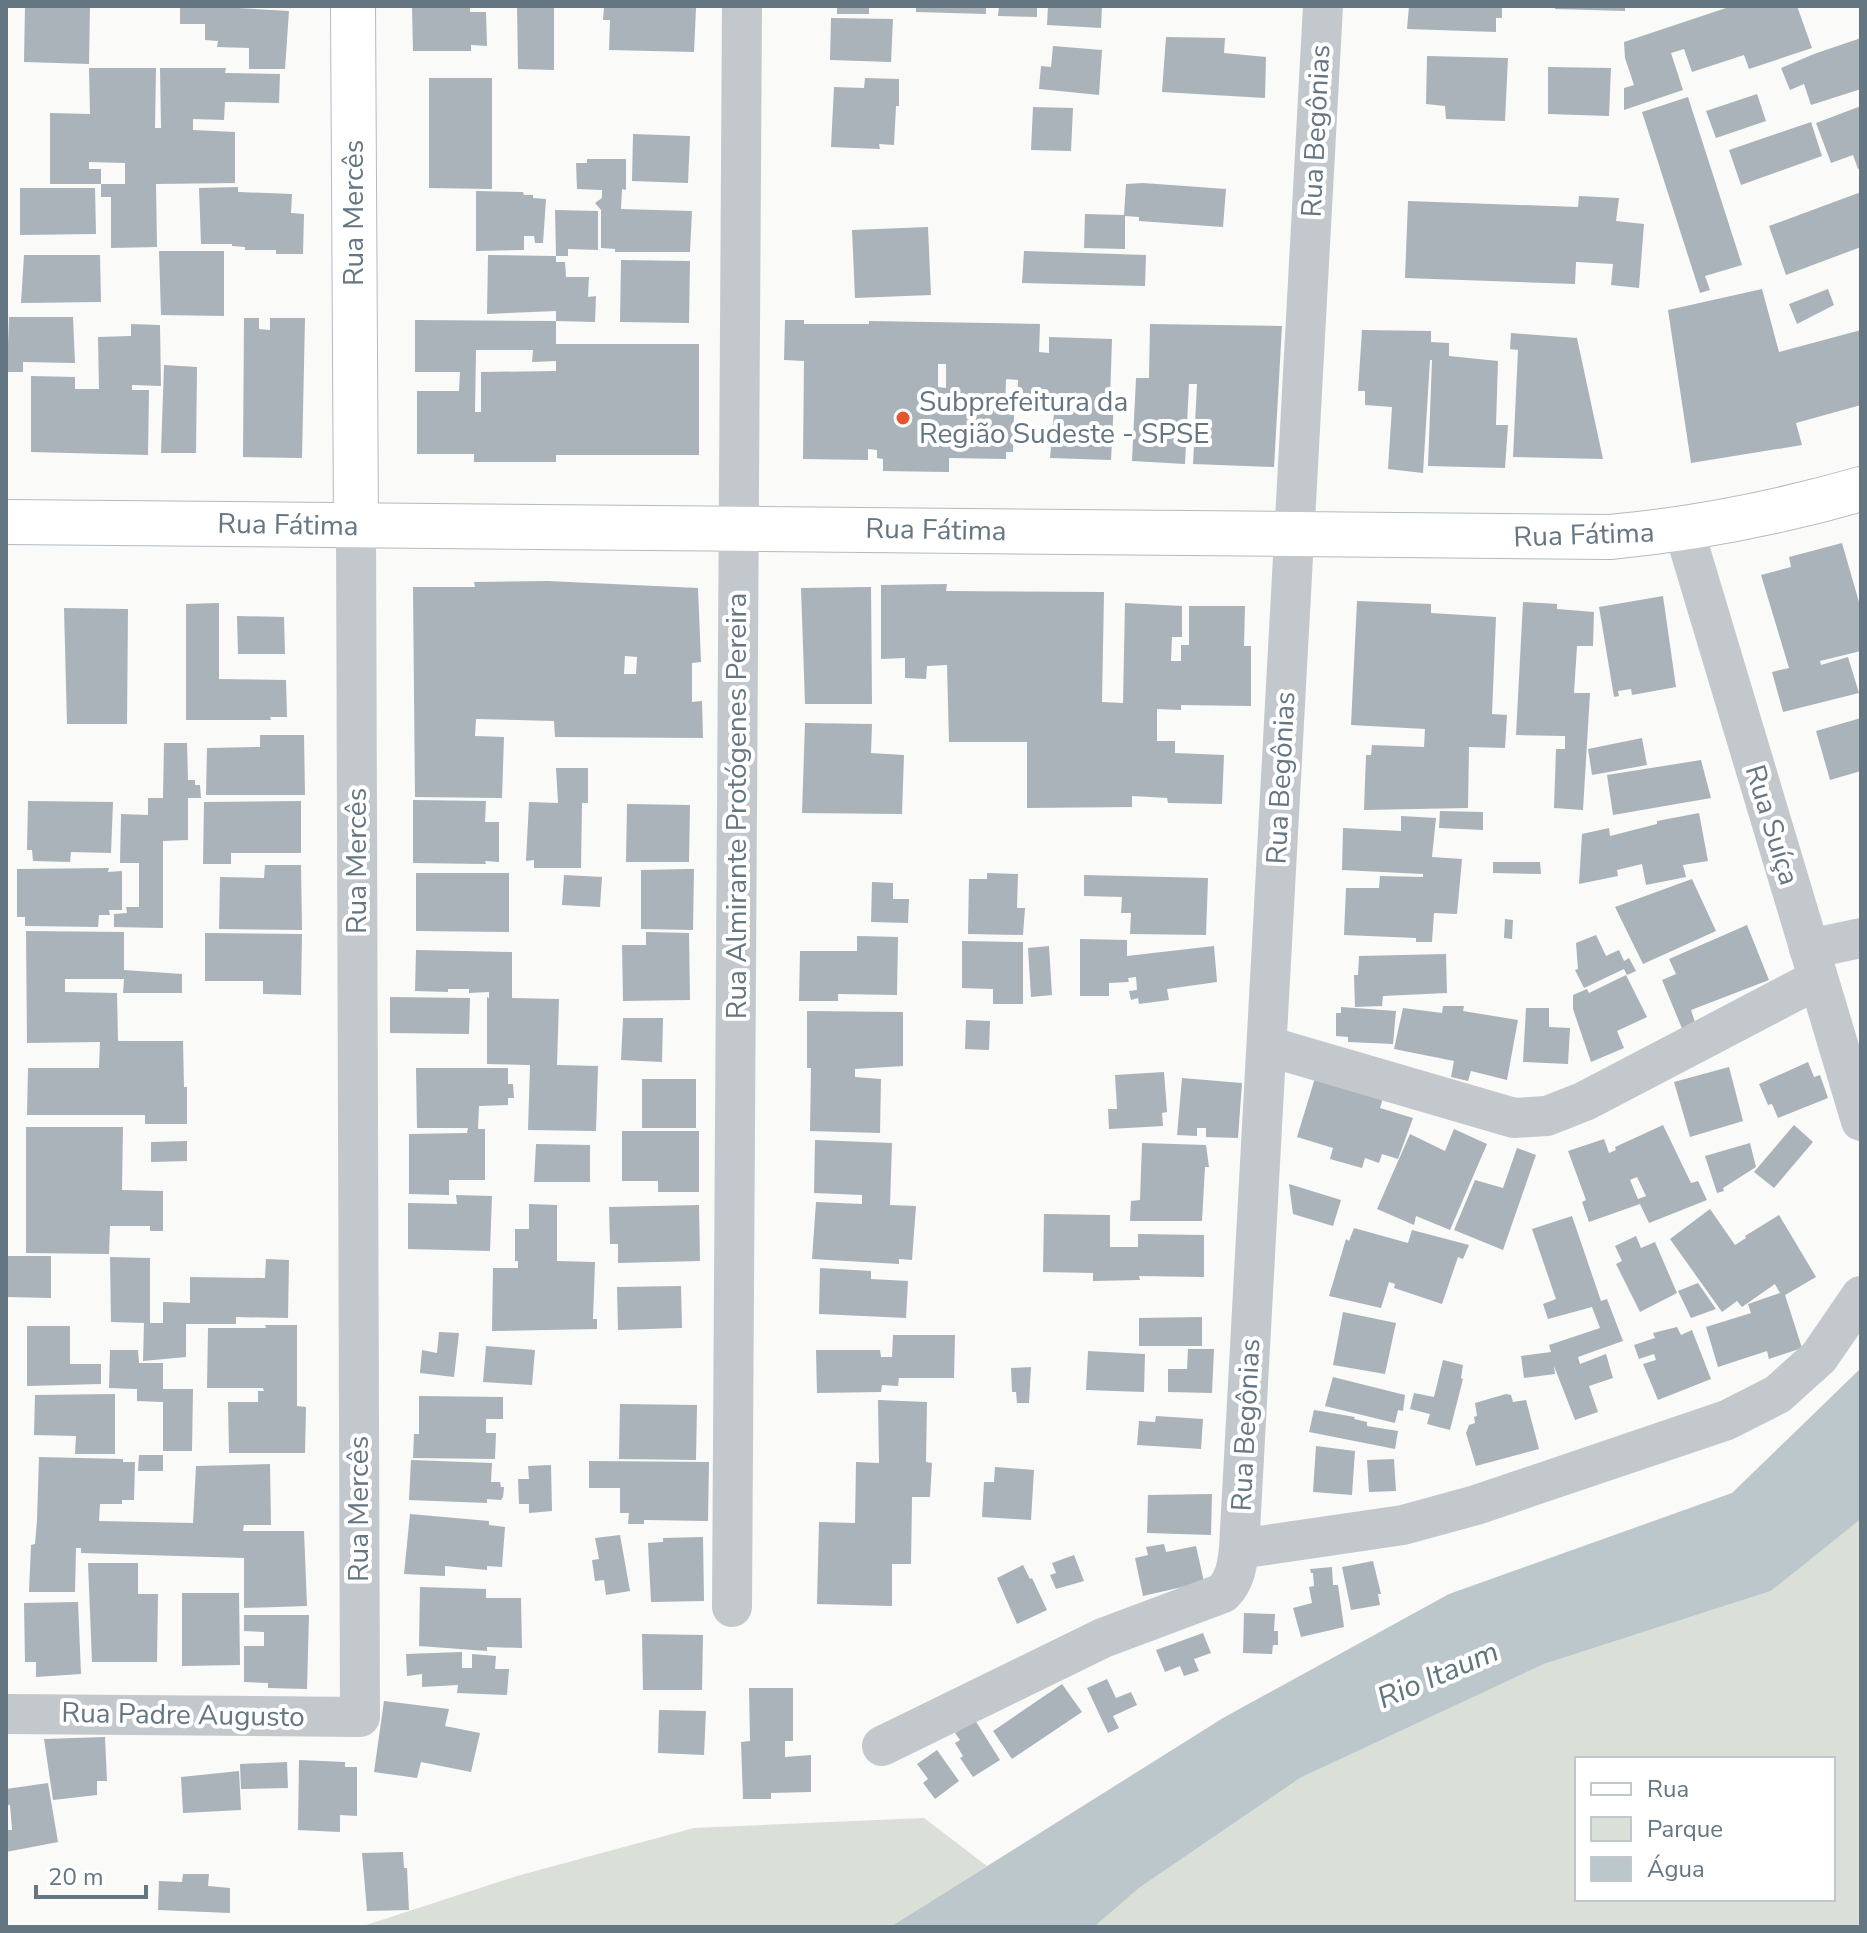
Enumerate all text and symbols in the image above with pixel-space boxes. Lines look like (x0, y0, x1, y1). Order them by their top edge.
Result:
street label: Rua Begônias (1292, 44, 1340, 218)
street label: Rua Mercês (335, 140, 373, 286)
place label: Subprefeitura da Região Sudeste - SPSE (919, 383, 1210, 453)
marker: Subprefeitura da Região Sudeste - SPSE (894, 409, 912, 427)
street label: Rua Fátima (217, 505, 359, 545)
street label: Rua Fátima (865, 510, 1007, 550)
street label: Rua Fátima (1513, 514, 1655, 556)
street label: Rua Almirante Protógenes Pereira (718, 593, 756, 1019)
street label: Rua Begônias (1257, 691, 1305, 865)
street label: Rua Suíça (1736, 760, 1808, 890)
street label: Rua Mercês (338, 788, 376, 934)
street label: Rua Begônias (1222, 1338, 1270, 1512)
street label: Rua Mercês (340, 1436, 378, 1582)
water label: Rio Itaum (1371, 1631, 1505, 1719)
street label: Rua Padre Augusto (61, 1694, 305, 1736)
legend (1575, 1757, 1835, 1901)
text: Rua (1647, 1773, 1689, 1805)
text: Parque (1647, 1813, 1723, 1845)
scale bar (36, 1849, 146, 1899)
text: Água (1647, 1853, 1705, 1885)
text: 20 m (48, 1861, 104, 1893)

